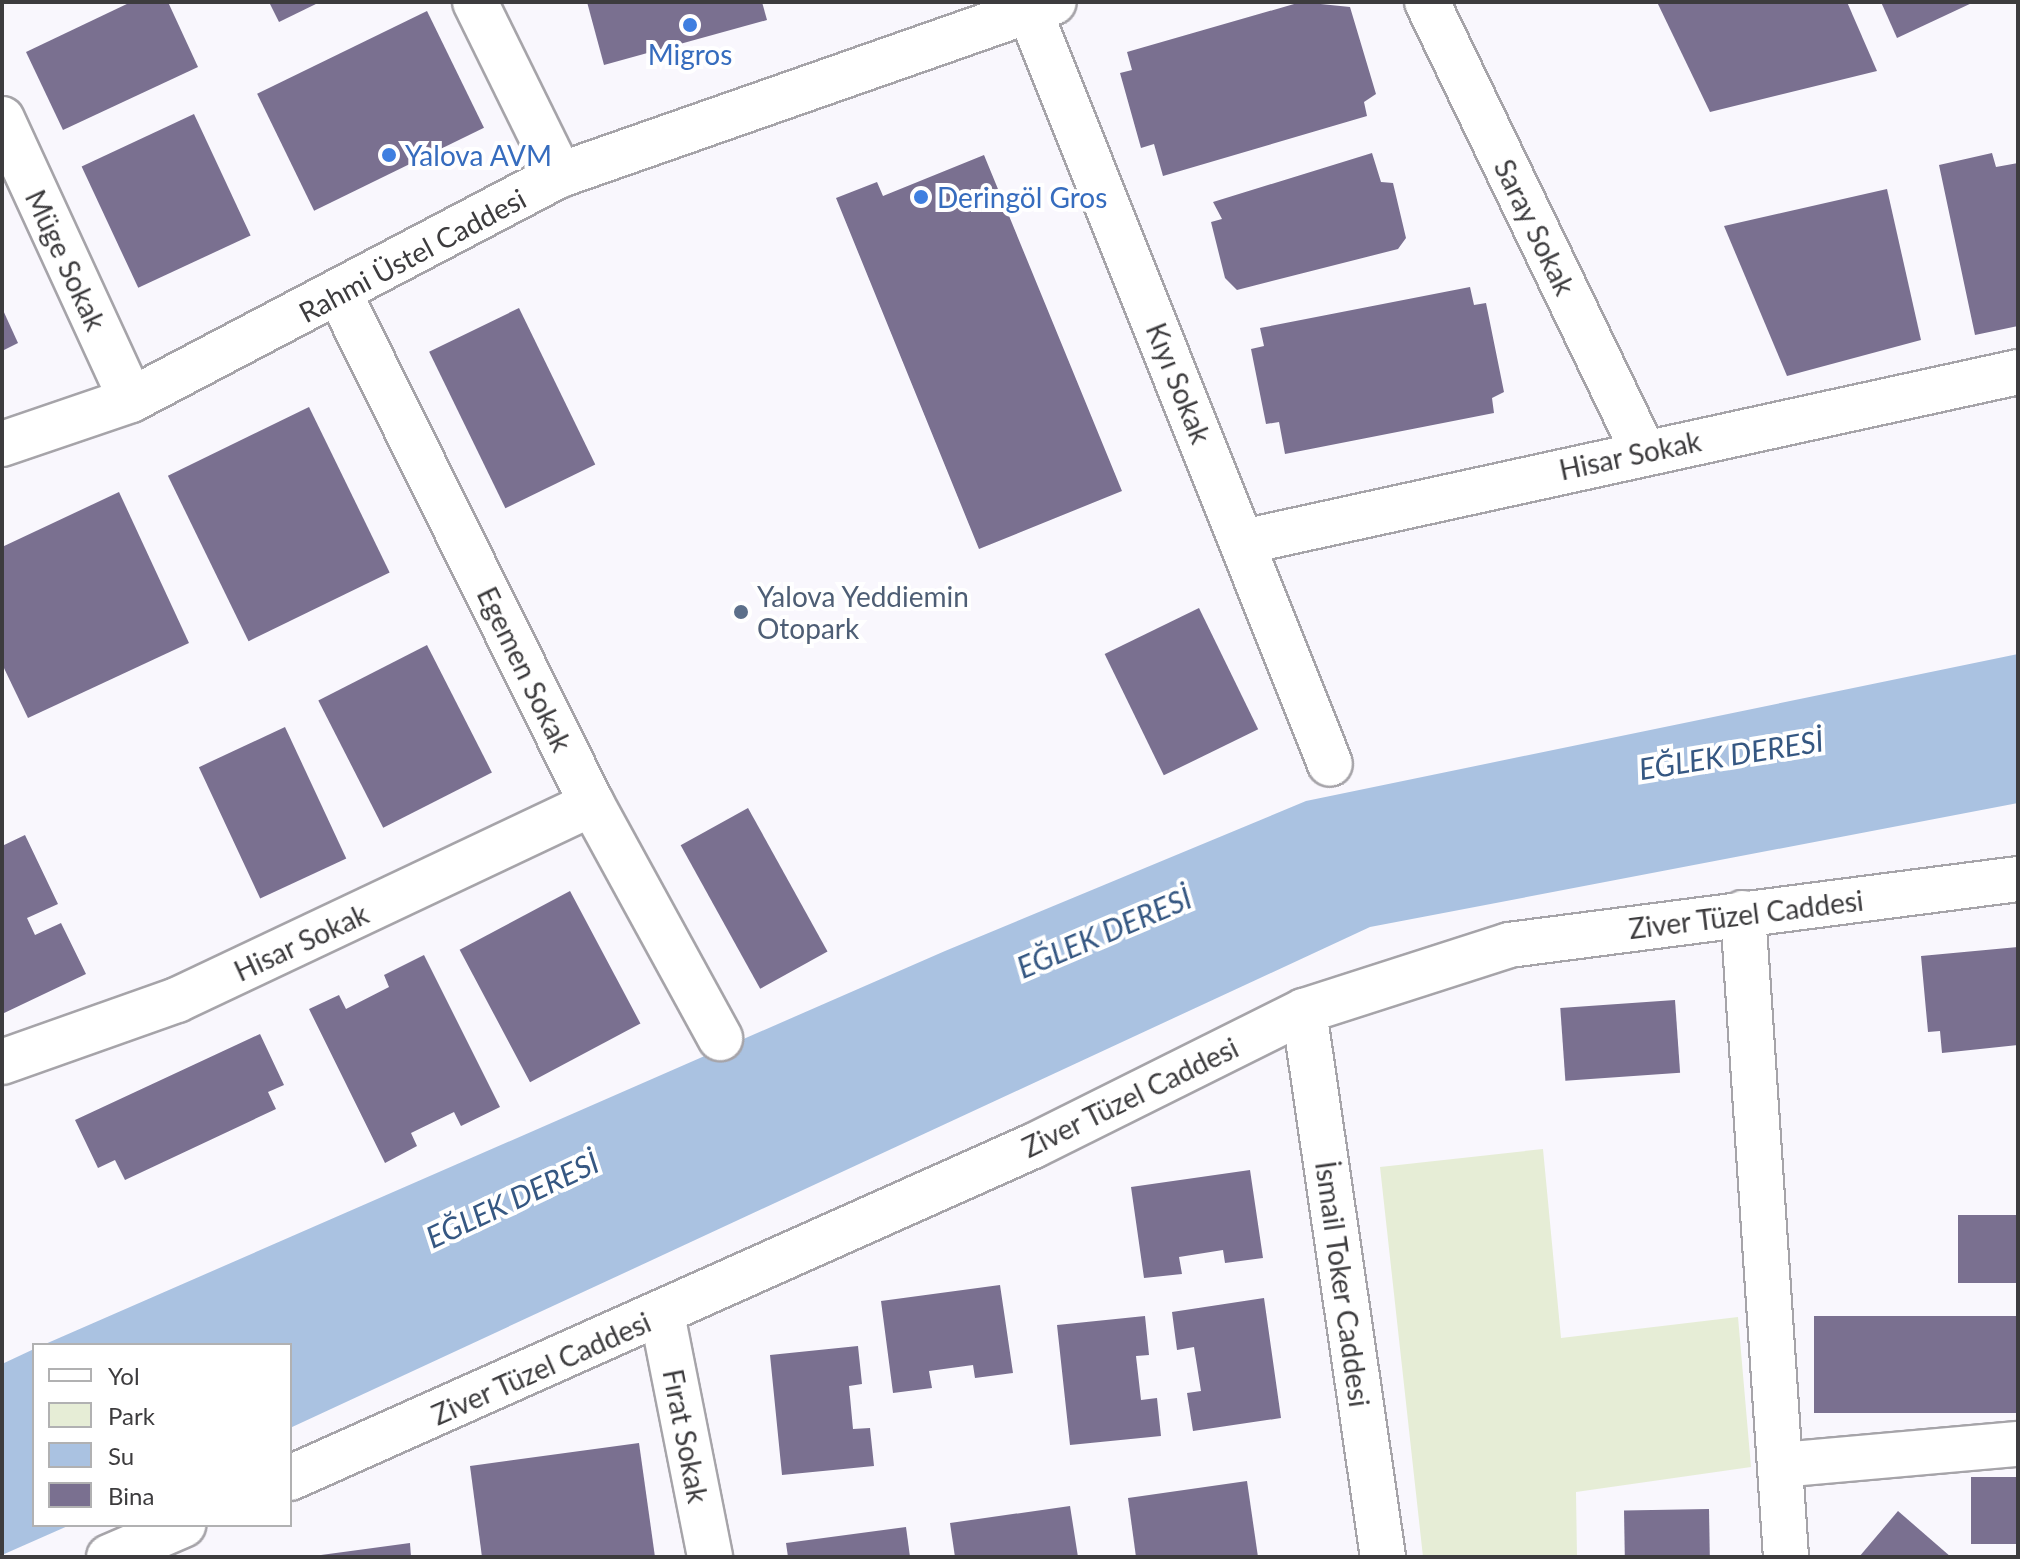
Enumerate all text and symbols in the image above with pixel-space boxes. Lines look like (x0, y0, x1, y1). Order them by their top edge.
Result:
marker: Migros (681, 16, 699, 34)
place label: Migros (648, 37, 732, 71)
place label: Yalova AVM (405, 138, 553, 172)
marker: Yalova AVM (380, 146, 398, 164)
street label: Saray Sokak (1488, 153, 1582, 301)
place label: Deringöl Gros (937, 180, 1107, 214)
street label: Rahmi Üstel Caddesi (293, 181, 531, 329)
street label: Müge Sokak (19, 184, 113, 336)
marker: Deringöl Gros (912, 188, 930, 206)
street label: Kıyı Sokak (1140, 318, 1218, 448)
street label: Hisar Sokak (1556, 424, 1704, 486)
place label: Yalova Yeddiemin Otopark (757, 579, 970, 645)
street label: Egemen Sokak (471, 581, 579, 757)
marker: Yalova Yeddiemin Otopark (732, 603, 750, 621)
water label: EĞLEK DERESİ (1636, 722, 1826, 786)
water label: EĞLEK DERESİ (1011, 879, 1197, 985)
street label: Ziver Tüzel Caddesi (1626, 883, 1866, 945)
street label: Hisar Sokak (228, 896, 374, 988)
street label: Ziver Tüzel Caddesi (1016, 1030, 1244, 1164)
water label: EĞLEK DERESİ (420, 1143, 604, 1255)
street label: İsmail Toker Caddesi (1309, 1158, 1377, 1410)
street label: Ziver Tüzel Caddesi (426, 1304, 656, 1432)
legend (32, 1343, 292, 1527)
text: Yol (108, 1361, 140, 1390)
street label: Fırat Sokak (657, 1366, 715, 1506)
text: Park (108, 1401, 155, 1430)
text: Su (108, 1441, 134, 1470)
text: Bina (108, 1481, 154, 1510)

